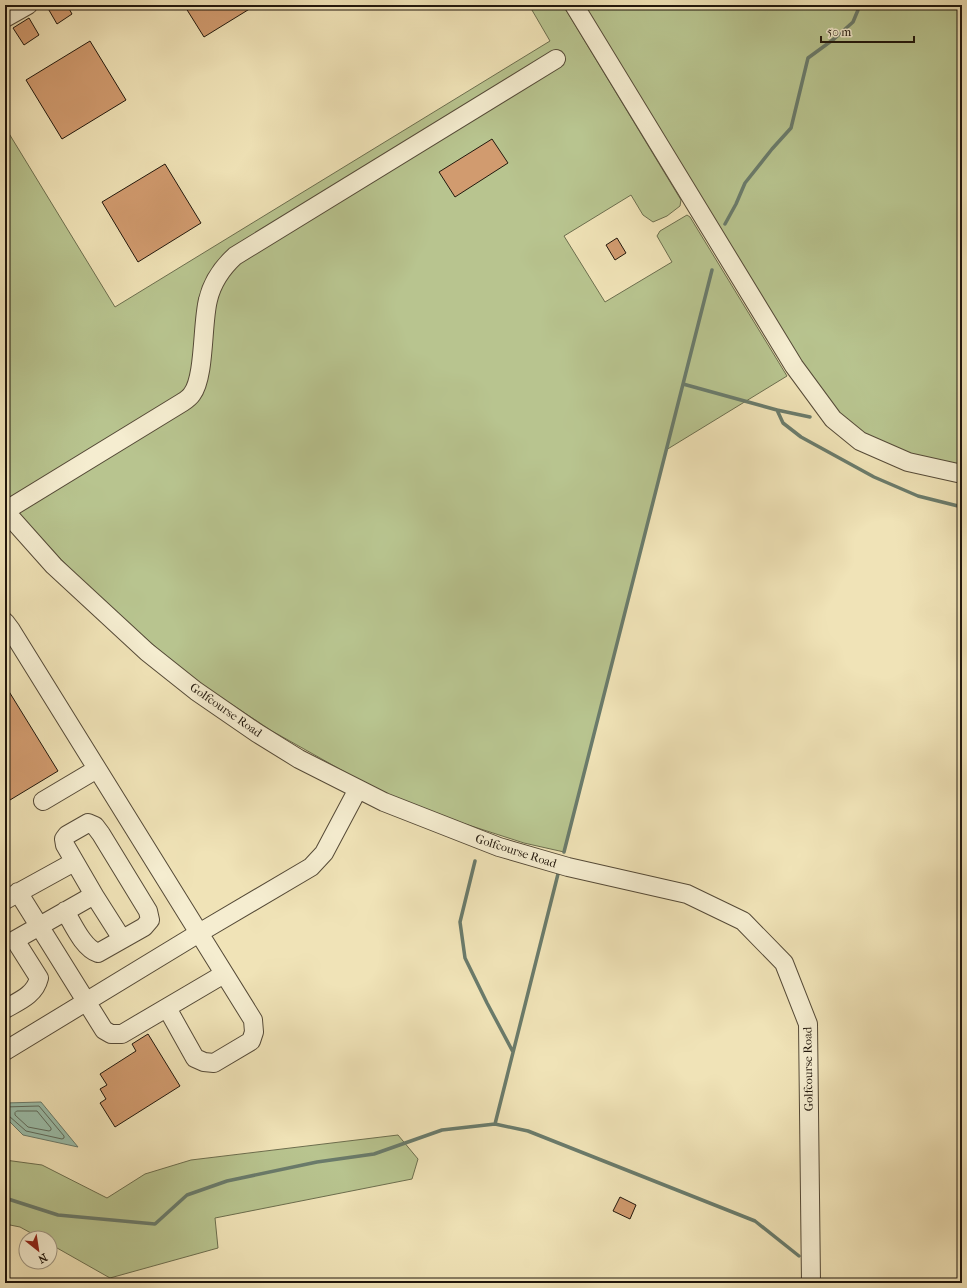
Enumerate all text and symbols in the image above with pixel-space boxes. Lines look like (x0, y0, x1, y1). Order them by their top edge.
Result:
scale bar (821, 18, 914, 44)
text: 50 m (827, 25, 851, 39)
street label: Golfcourse Road (187, 680, 265, 740)
street label: Golfcourse Road (474, 831, 559, 871)
street label: Golfcourse Road (800, 1026, 816, 1111)
north arrow (18, 1230, 58, 1270)
text: N (35, 1251, 50, 1266)

